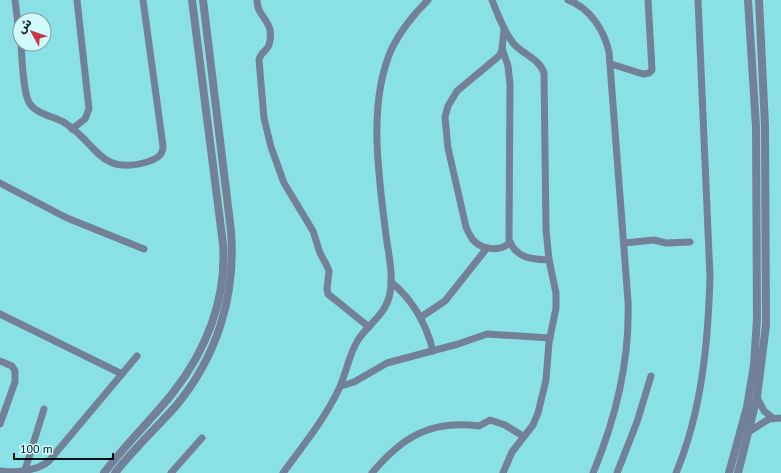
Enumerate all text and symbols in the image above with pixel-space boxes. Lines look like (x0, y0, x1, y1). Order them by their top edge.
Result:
north arrow (12, 12, 52, 52)
text: ش (14, 15, 35, 36)
scale bar (14, 435, 113, 461)
text: 100 m (20, 441, 53, 456)

